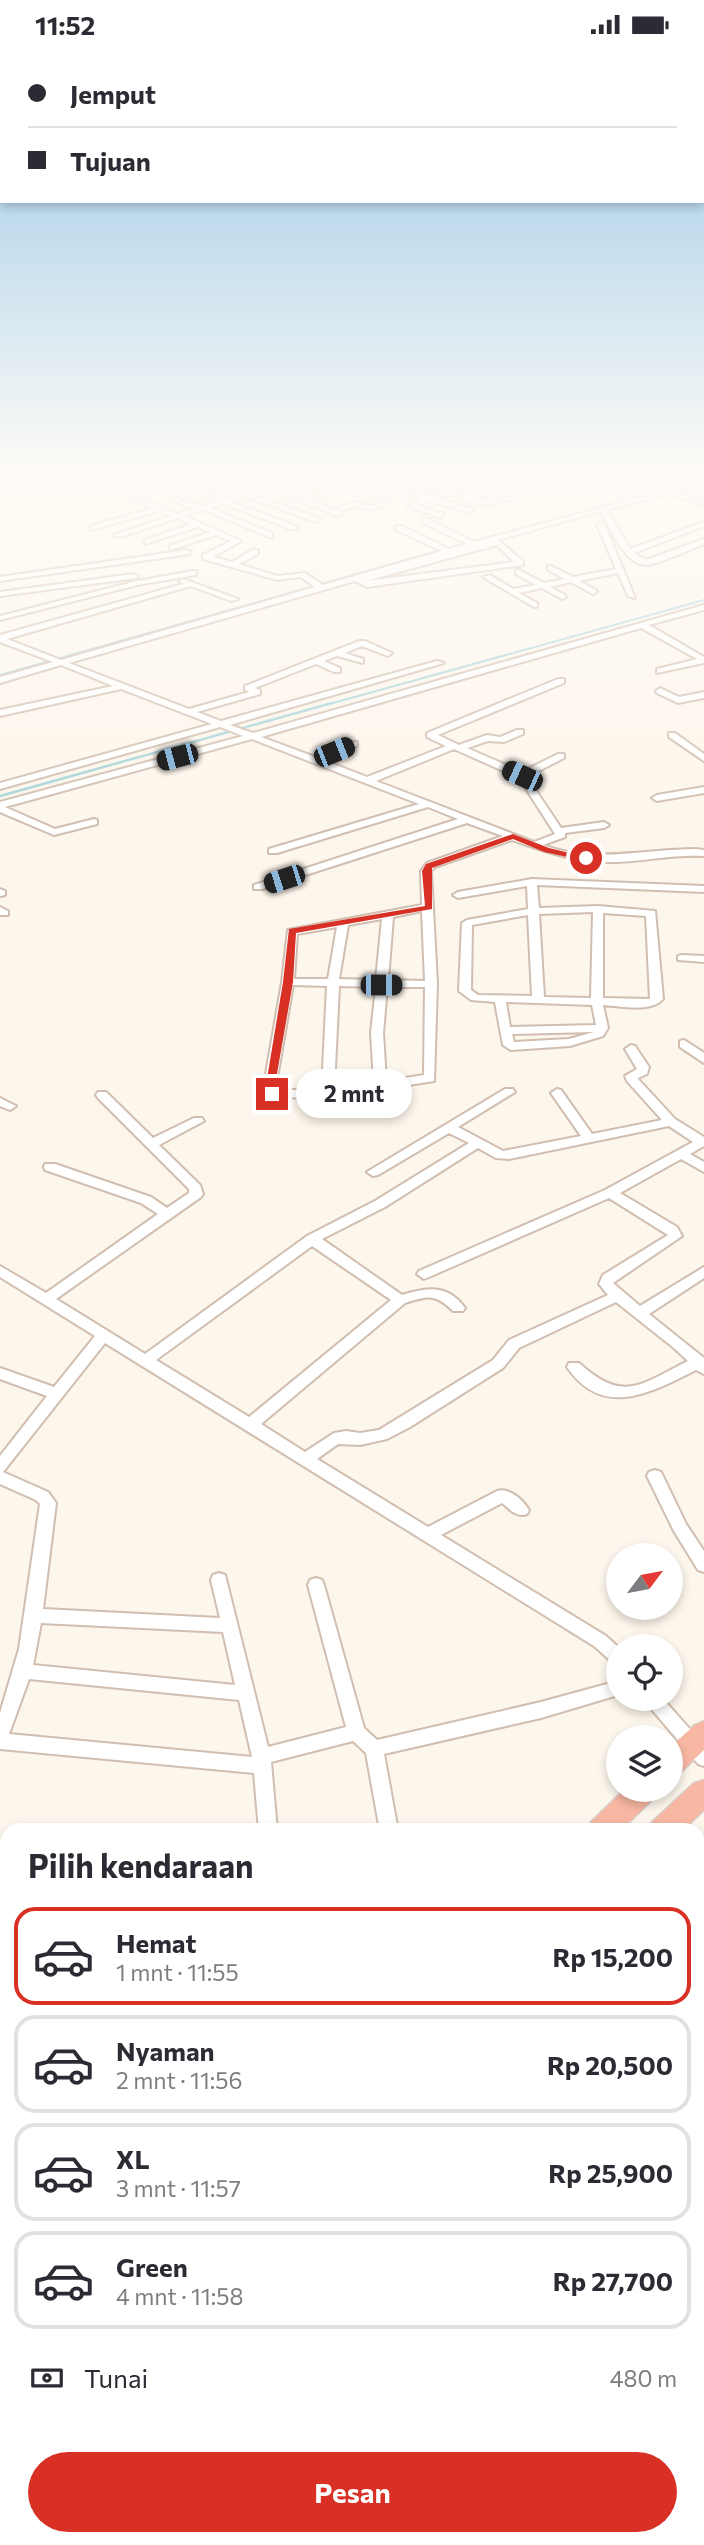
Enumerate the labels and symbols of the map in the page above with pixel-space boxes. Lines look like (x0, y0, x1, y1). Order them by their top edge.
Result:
car (311, 734, 358, 770)
car (154, 741, 201, 773)
car (499, 758, 546, 794)
route start (570, 842, 602, 874)
car (261, 863, 308, 895)
car (361, 975, 403, 996)
callout: 2 mnt (296, 1069, 412, 1119)
route end (256, 1078, 288, 1110)
north arrow (606, 1543, 682, 1621)

